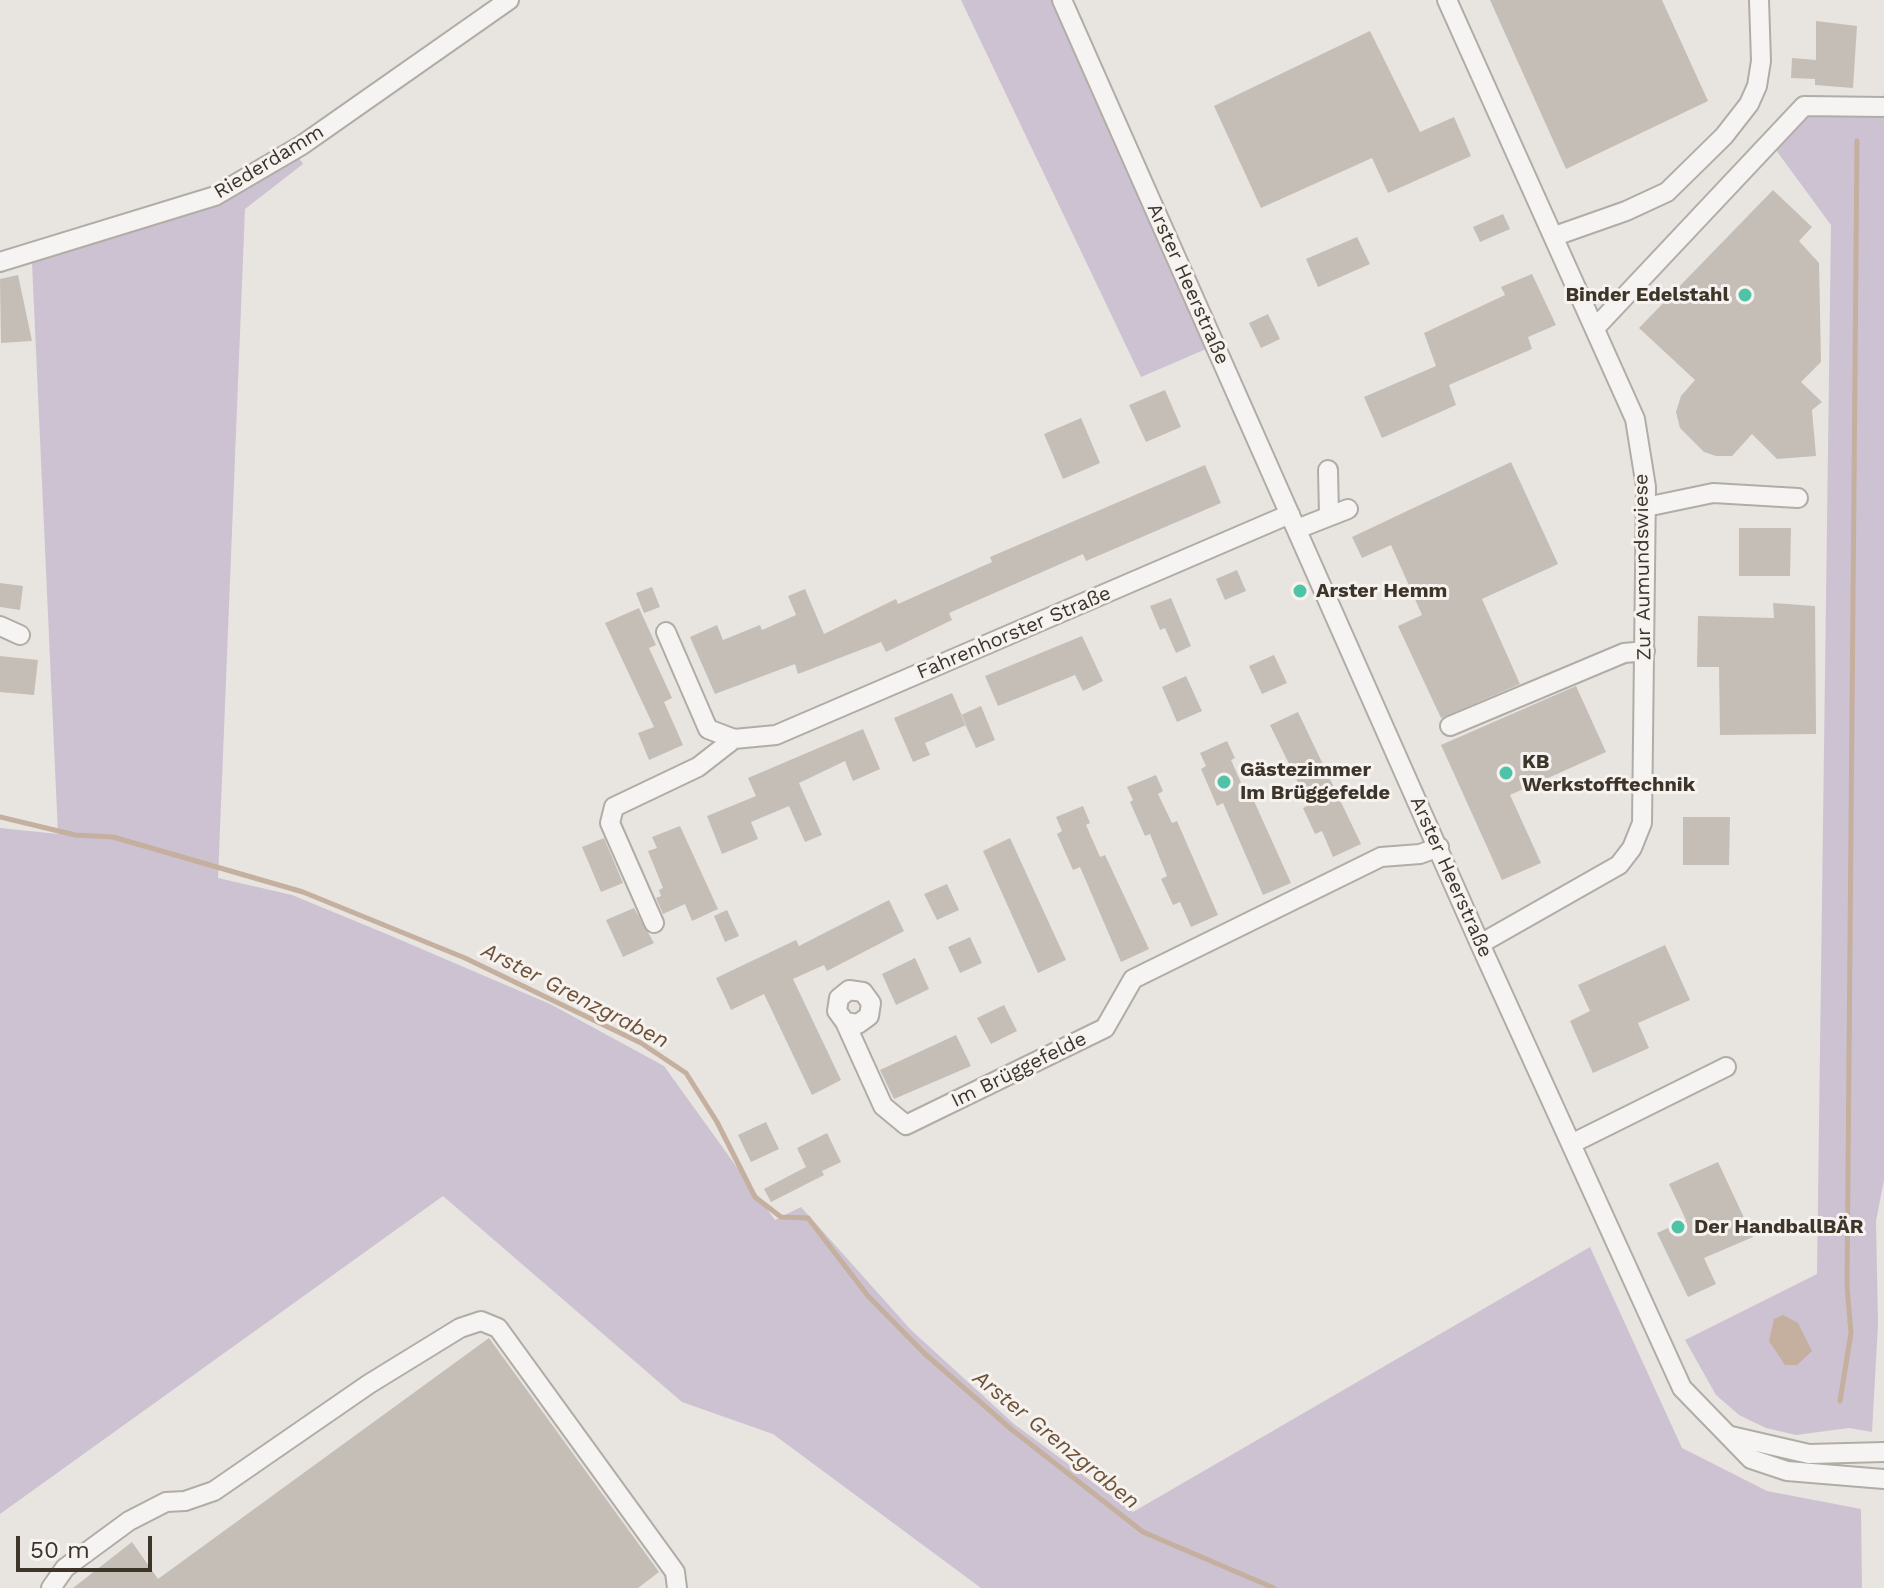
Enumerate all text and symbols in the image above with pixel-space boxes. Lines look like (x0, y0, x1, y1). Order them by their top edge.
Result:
street label: Riederdamm (210, 120, 328, 204)
street label: Arster Heerstraße (1142, 200, 1234, 368)
place label: Binder Edelstahl (1565, 283, 1729, 307)
marker: Binder Edelstahl (1736, 286, 1754, 304)
street label: Zur Aumundswiese (1629, 473, 1657, 661)
place label: Arster Hemm (1316, 579, 1447, 603)
street label: Fahrenhorster Straße (913, 581, 1115, 685)
marker: Arster Hemm (1291, 582, 1309, 600)
place label: KB Werkstofftechnik (1522, 750, 1695, 797)
place label: Gästezimmer Im Brüggefelde (1240, 758, 1390, 805)
marker: KB Werkstofftechnik (1497, 764, 1515, 782)
marker: Gästezimmer Im Brüggefelde (1215, 773, 1233, 791)
street label: Arster Heerstraße (1405, 793, 1497, 961)
water label: Arster Grenzgraben (477, 937, 673, 1055)
street label: Im Brüggefelde (948, 1027, 1090, 1113)
place label: Der HandballBÄR (1694, 1215, 1864, 1239)
marker: Der HandballBÄR (1669, 1218, 1687, 1236)
water label: Arster Grenzgraben (968, 1365, 1144, 1515)
scale bar (20, 1520, 156, 1570)
text: 50 m (30, 1536, 90, 1564)

